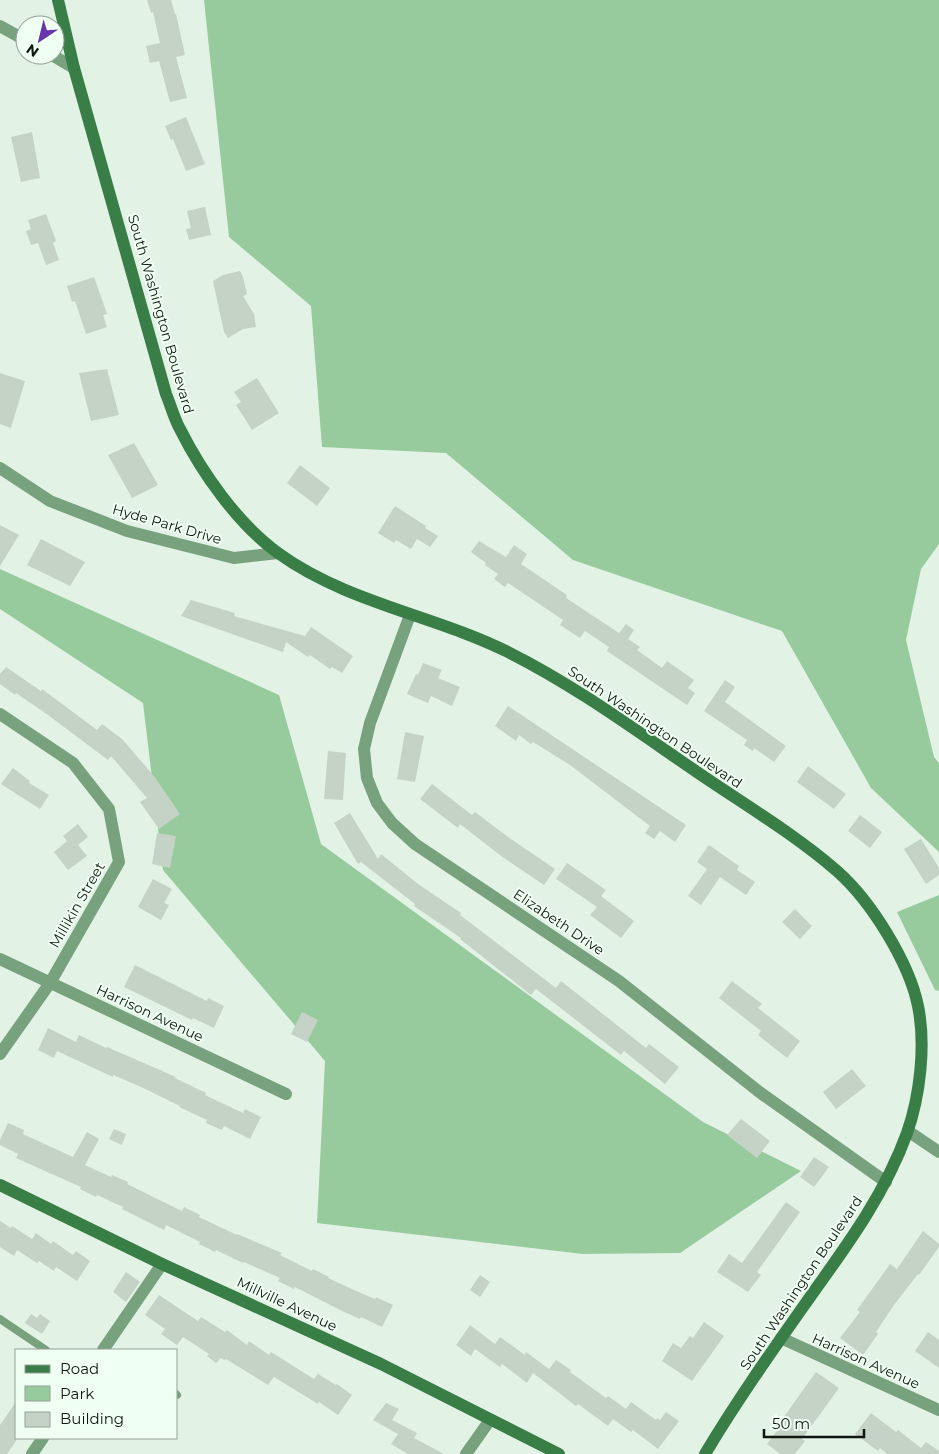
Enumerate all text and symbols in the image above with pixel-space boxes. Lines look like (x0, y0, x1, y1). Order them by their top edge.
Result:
north arrow (15, 15, 65, 65)
text: N (23, 40, 42, 61)
street label: South Washington Boulevard (124, 212, 198, 416)
street label: Hyde Park Drive (110, 500, 224, 548)
street label: South Washington Boulevard (564, 662, 746, 792)
street label: Millikin Street (45, 859, 109, 951)
street label: Elizabeth Drive (510, 885, 608, 959)
street label: Harrison Avenue (94, 980, 206, 1046)
street label: South Washington Boulevard (736, 1192, 866, 1374)
street label: Millville Avenue (234, 1273, 340, 1335)
street label: Harrison Avenue (809, 1329, 923, 1393)
legend (15, 1349, 178, 1439)
text: Road (60, 1359, 99, 1378)
text: Park (60, 1384, 94, 1403)
scale bar (764, 1406, 864, 1438)
text: Building (60, 1409, 124, 1428)
text: 50 m (772, 1414, 810, 1433)

